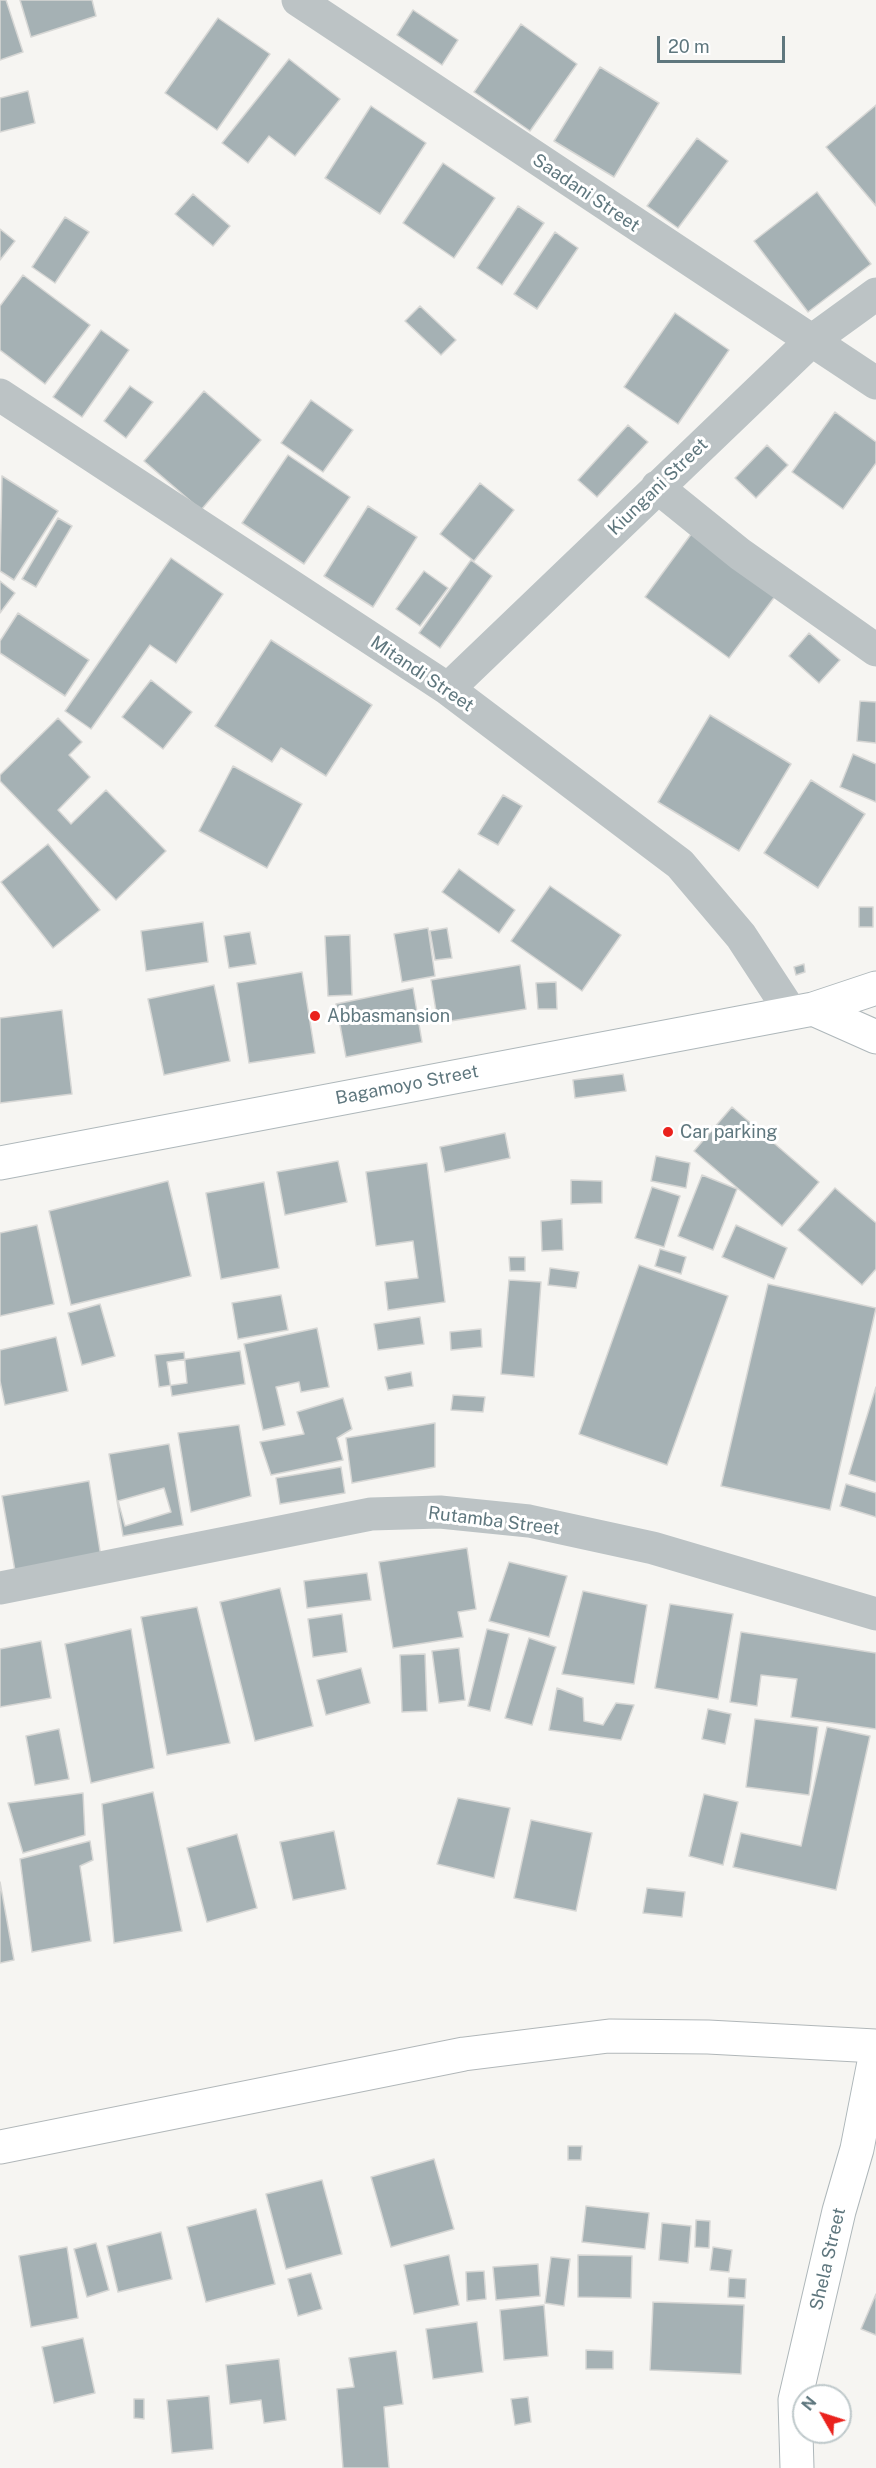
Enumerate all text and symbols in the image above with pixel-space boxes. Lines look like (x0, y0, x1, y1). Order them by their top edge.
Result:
scale bar (660, 24, 788, 62)
text: 20 m (668, 36, 710, 57)
street label: Saadani Street (528, 149, 644, 237)
street label: Kiungani Street (604, 434, 712, 540)
street label: Mitandi Street (366, 632, 478, 716)
place label: Abbasmansion (327, 1005, 450, 1027)
marker: Abbasmansion (308, 1009, 322, 1023)
street label: Bagamoyo Street (334, 1061, 480, 1109)
place label: Car parking (680, 1121, 777, 1143)
marker: Car parking (661, 1125, 675, 1139)
street label: Rutamba Street (427, 1502, 561, 1540)
street label: Shela Street (806, 2205, 850, 2313)
north arrow (792, 2384, 852, 2444)
text: N (798, 2393, 820, 2414)

